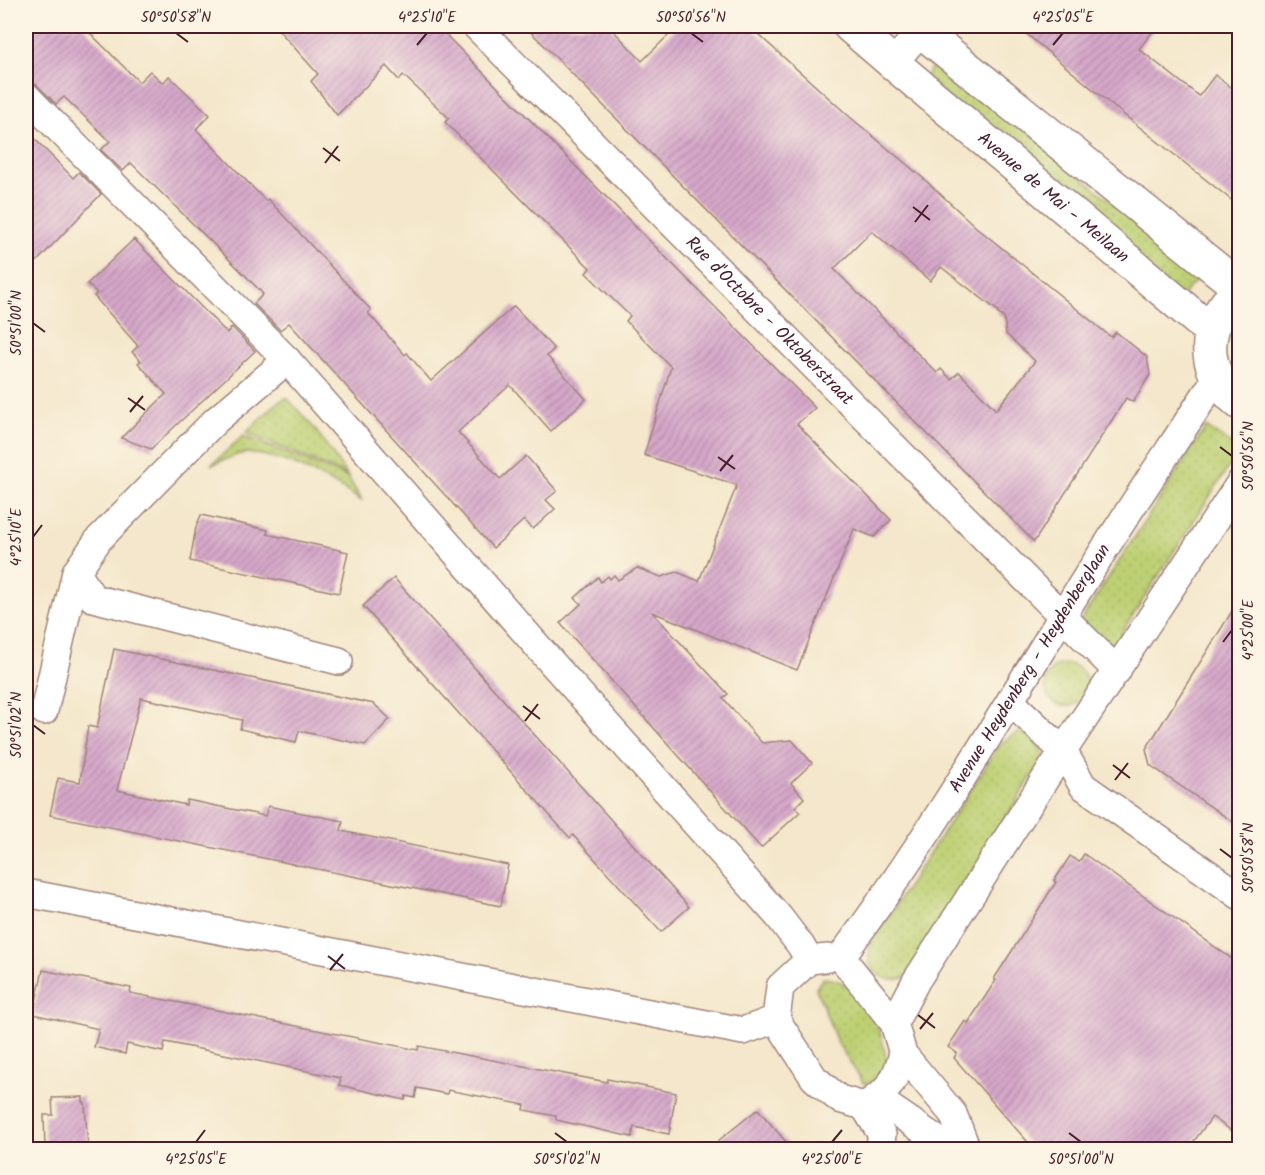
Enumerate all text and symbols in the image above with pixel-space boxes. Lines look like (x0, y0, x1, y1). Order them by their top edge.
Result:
text: 50°50'58"N (141, 6, 211, 30)
text: 4°25'10"E (398, 6, 457, 30)
text: 50°50'56"N (656, 6, 726, 30)
text: 4°25'05"E (1032, 6, 1095, 30)
street label: Avenue de Mai - Meilaan (970, 125, 1136, 271)
street label: Rue d'Octobre - Oktoberstraat (678, 230, 861, 413)
text: 50°51'00"N (5, 290, 29, 356)
text: 50°50'56"N (1237, 421, 1261, 491)
text: 4°25'10"E (5, 507, 29, 566)
street label: Avenue Heydenberg - Heydenberglaan (942, 538, 1118, 799)
text: 4°25'00"E (1237, 598, 1261, 661)
text: 50°51'02"N (5, 692, 29, 758)
text: 50°50'58"N (1237, 823, 1261, 893)
text: 4°25'05"E (165, 1148, 228, 1172)
text: 50°51'02"N (534, 1148, 600, 1172)
text: 4°25'00"E (801, 1148, 864, 1172)
text: 50°51'00"N (1048, 1148, 1114, 1172)

